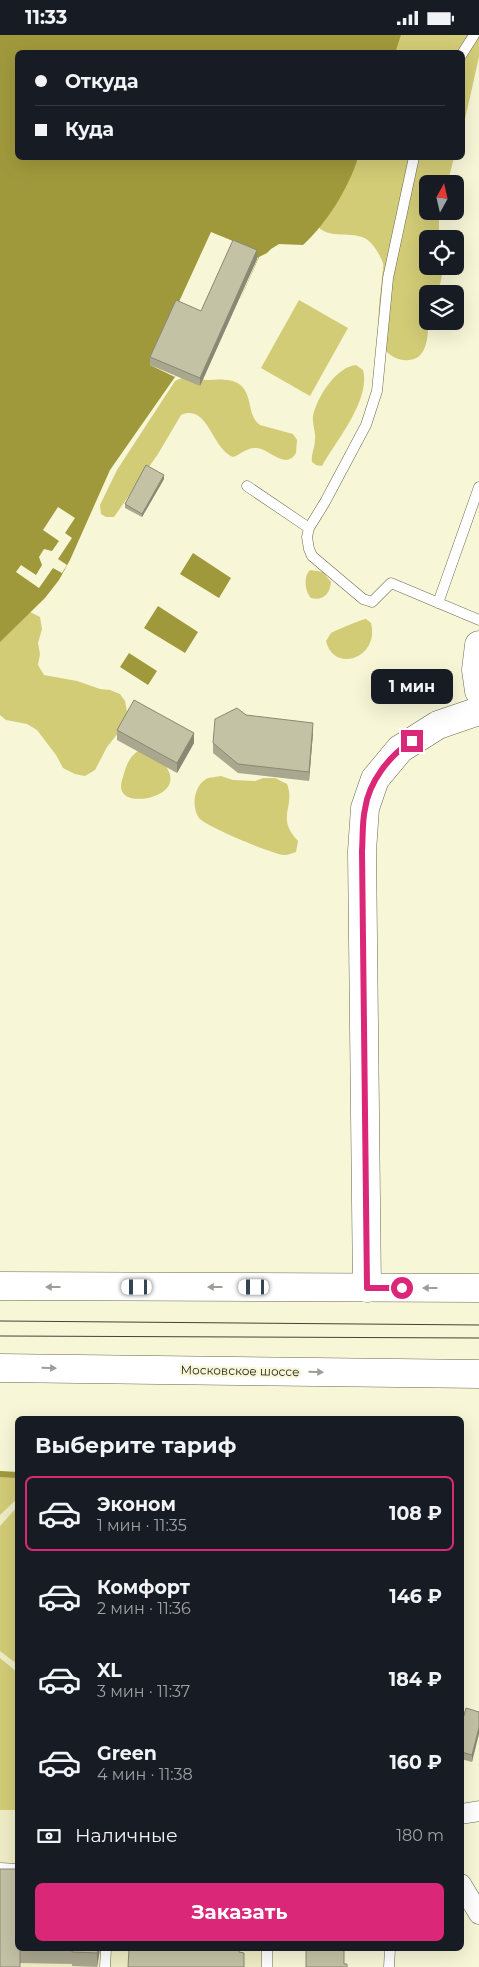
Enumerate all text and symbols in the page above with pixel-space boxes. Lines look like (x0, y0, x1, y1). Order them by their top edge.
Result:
text: 11:33 (25, 6, 67, 29)
text: Откуда (65, 70, 139, 93)
text: Куда (65, 118, 114, 141)
north arrow (419, 175, 464, 220)
map controls (419, 175, 464, 330)
button: locate (419, 230, 464, 275)
button: layers (419, 285, 464, 330)
callout: 1 мин (371, 669, 453, 703)
text: 1 мин (389, 677, 435, 696)
route end (401, 730, 423, 752)
route start (391, 1277, 413, 1299)
car (122, 1280, 152, 1295)
car (239, 1280, 269, 1295)
one-way arrow (45, 1282, 61, 1290)
one-way arrow (207, 1283, 223, 1291)
one-way arrow (422, 1284, 438, 1292)
street label: Московское шоссе (180, 1362, 300, 1379)
one-way arrow (41, 1364, 57, 1372)
one-way arrow (308, 1368, 324, 1376)
text: Выберите тариф (35, 1432, 236, 1459)
icon: car (37, 1491, 82, 1536)
text: Эконом (97, 1493, 176, 1516)
text: 108 ₽ (389, 1502, 442, 1525)
text: 1 мин · 11:35 (97, 1516, 187, 1535)
icon: car (37, 1574, 82, 1619)
text: Комфорт (97, 1576, 190, 1599)
text: 146 ₽ (389, 1585, 442, 1608)
text: 2 мин · 11:36 (97, 1599, 191, 1618)
icon: car (37, 1657, 82, 1702)
text: XL (97, 1659, 122, 1682)
text: 184 ₽ (389, 1668, 442, 1691)
text: 3 мин · 11:37 (97, 1682, 190, 1701)
icon: car (37, 1740, 82, 1785)
text: Green (97, 1742, 157, 1765)
text: 160 ₽ (389, 1751, 442, 1774)
text: 4 мин · 11:38 (97, 1765, 193, 1784)
icon: cash (35, 1822, 63, 1850)
text: Наличные (75, 1824, 178, 1847)
text: 180 m (396, 1826, 444, 1845)
button: Заказать (35, 1883, 444, 1941)

